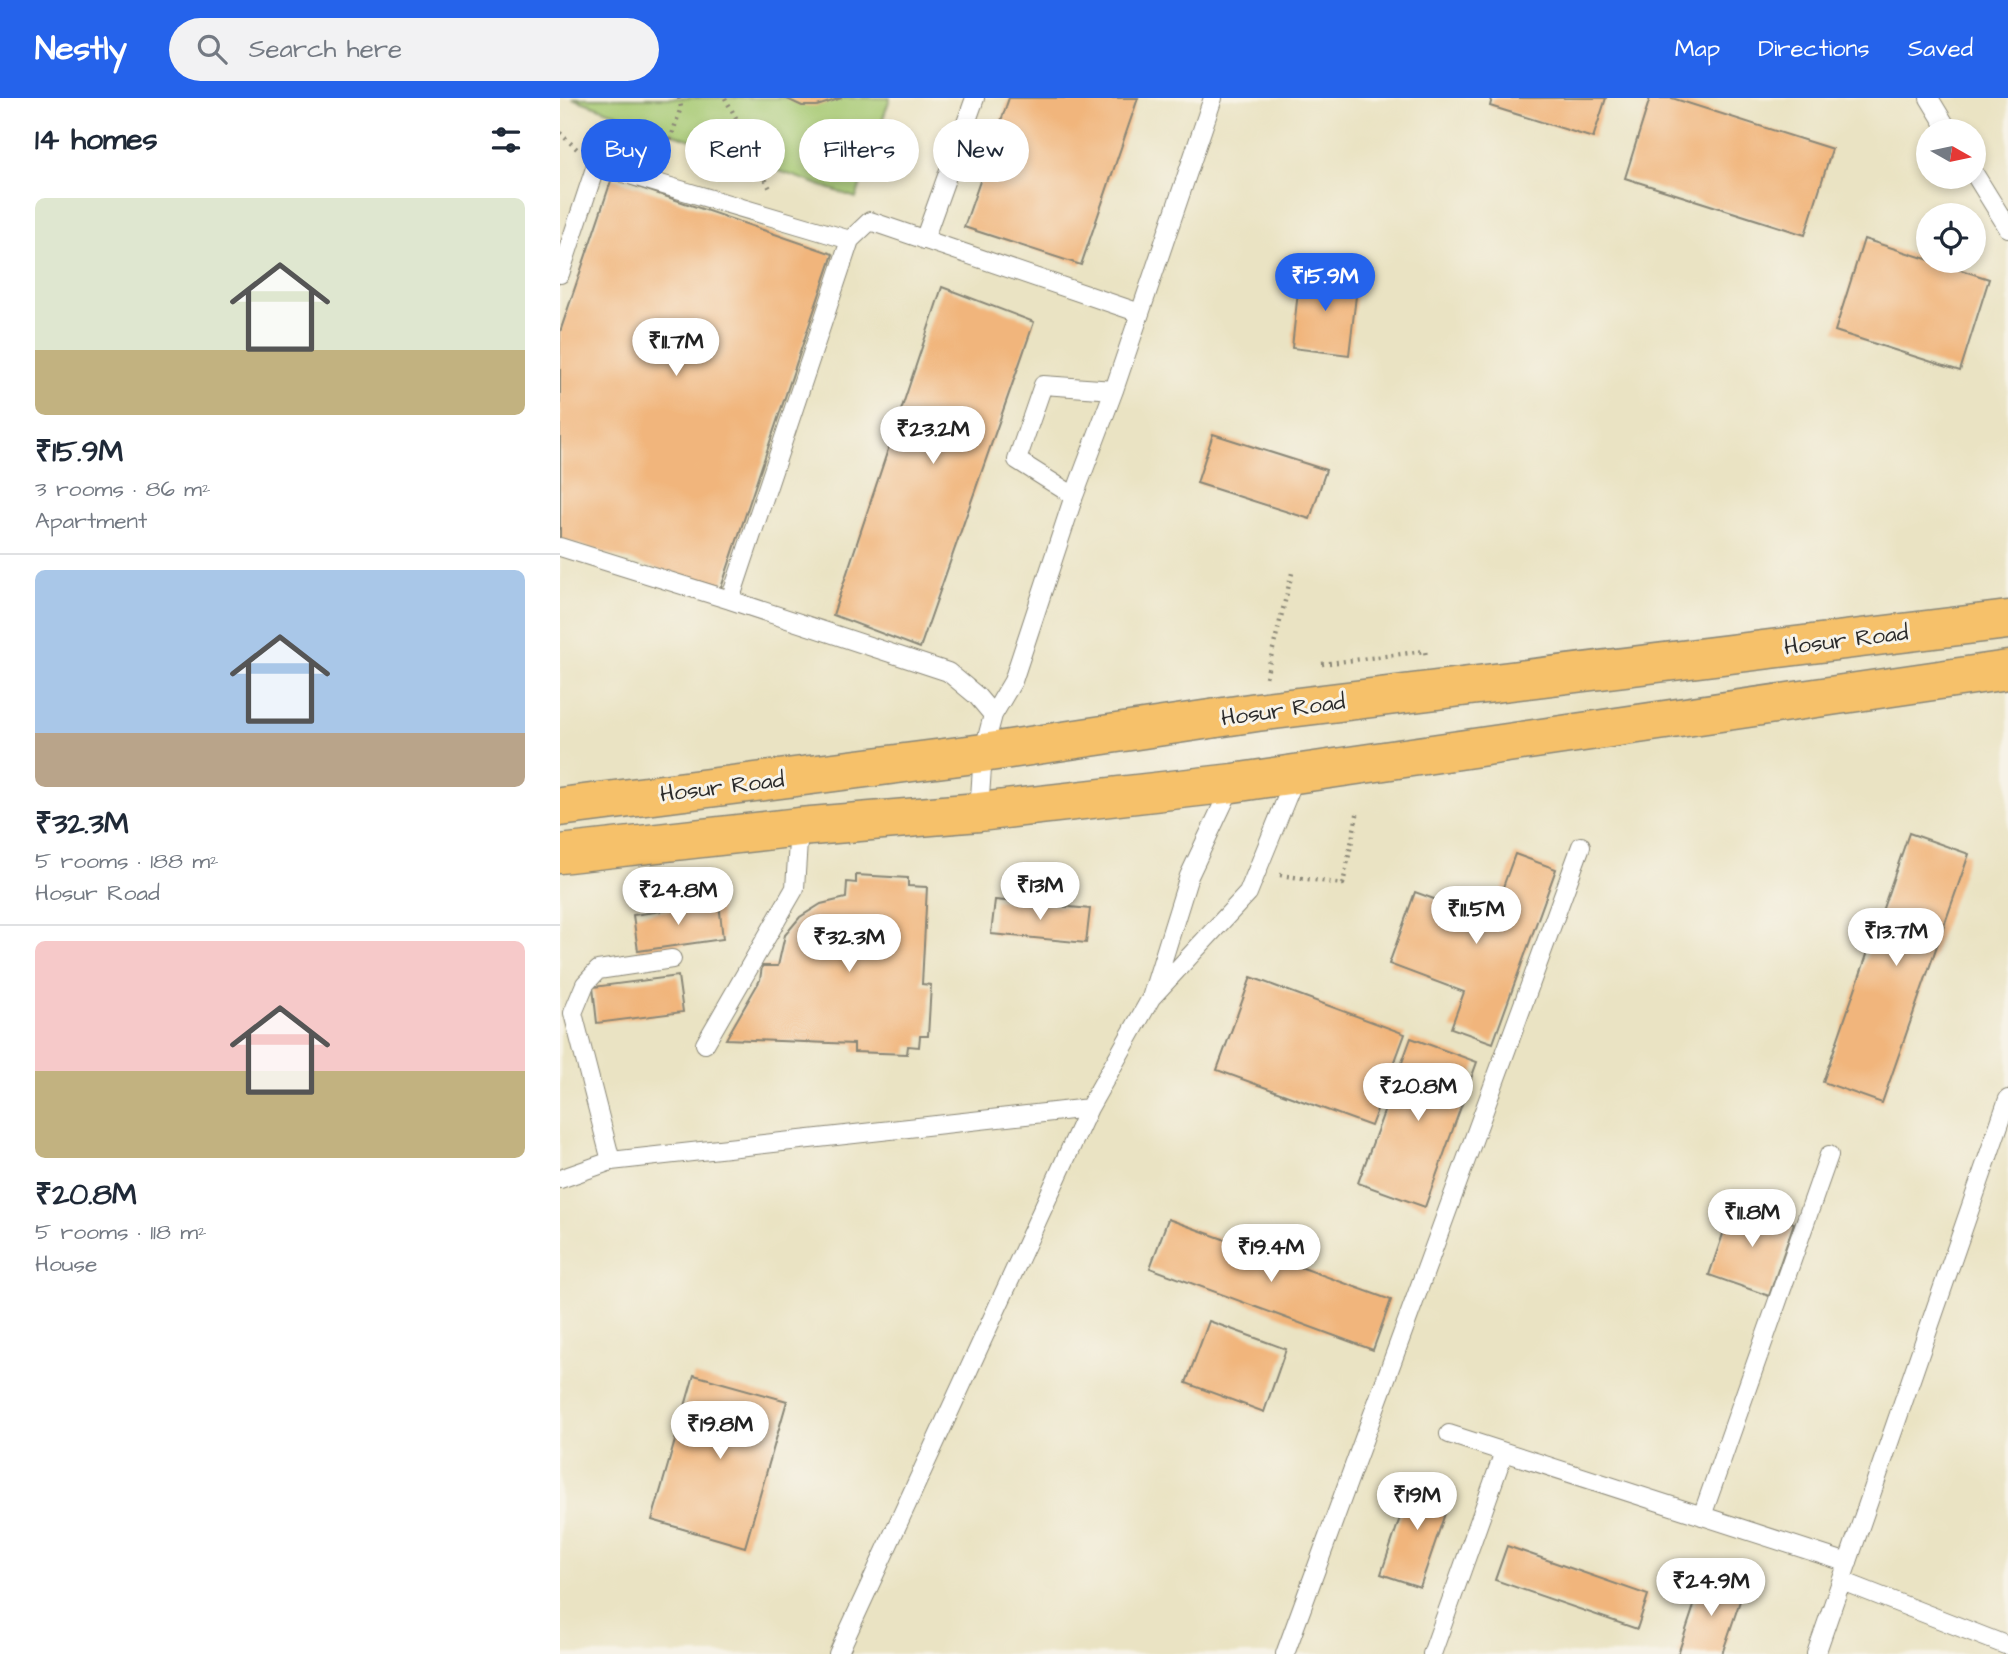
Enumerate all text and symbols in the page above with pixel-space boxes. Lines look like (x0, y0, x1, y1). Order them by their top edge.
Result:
search box (169, 18, 659, 81)
text: Nestly (35, 26, 127, 72)
icon: search (193, 30, 231, 68)
text: Search here (249, 31, 402, 67)
text: Map (1675, 32, 1720, 66)
text: Directions (1758, 32, 1870, 66)
text: Saved (1908, 32, 1973, 66)
text: 14 homes (35, 119, 158, 161)
chip: Buy (581, 119, 671, 182)
chip: Rent (685, 119, 785, 182)
chip: Filters (799, 119, 919, 182)
chip: New (933, 119, 1029, 182)
north arrow (1916, 119, 1986, 189)
map controls (1916, 119, 1986, 273)
icon: filters (487, 121, 525, 159)
button: locate (1916, 203, 1986, 273)
icon: home (217, 244, 343, 370)
pin: ₹15.9M (1268, 254, 1382, 313)
text: ₹15.9M (1291, 260, 1359, 292)
pin: ₹11.7M (619, 318, 733, 378)
text: ₹11.7M (648, 325, 704, 357)
pin: ₹23.2M (876, 406, 990, 466)
text: ₹23.2M (896, 413, 970, 445)
text: ₹15.9M (35, 431, 123, 473)
text: 3 rooms · 86 m² (35, 473, 211, 505)
text: Apartment (35, 505, 147, 537)
icon: home (217, 616, 343, 742)
street label: Hosur Road (1782, 616, 1910, 663)
street label: Hosur Road (1219, 685, 1347, 735)
street label: Hosur Road (658, 763, 786, 810)
text: ₹32.3M (35, 803, 129, 845)
text: 5 rooms · 188 m² (35, 845, 219, 877)
pin: ₹13M (999, 862, 1081, 922)
pin: ₹24.8M (621, 868, 735, 927)
text: ₹13M (1017, 869, 1063, 901)
text: ₹24.8M (638, 874, 718, 906)
text: Hosur Road (35, 877, 160, 909)
pin: ₹11.5M (1419, 886, 1533, 946)
text: ₹11.5M (1447, 893, 1505, 925)
pin: ₹13.7M (1839, 908, 1953, 968)
pin: ₹32.3M (792, 914, 906, 974)
text: ₹13.7M (1864, 915, 1928, 947)
text: ₹32.3M (813, 921, 885, 953)
icon: home (217, 987, 343, 1113)
pin: ₹20.8M (1361, 1063, 1475, 1123)
text: ₹20.8M (1379, 1070, 1457, 1102)
text: ₹20.8M (35, 1174, 137, 1216)
pin: ₹11.8M (1695, 1190, 1809, 1249)
text: ₹11.8M (1724, 1196, 1780, 1228)
text: 5 rooms · 118 m² (35, 1216, 207, 1248)
pin: ₹19.4M (1214, 1224, 1328, 1284)
text: ₹19.4M (1237, 1231, 1305, 1263)
text: House (35, 1248, 98, 1280)
pin: ₹19.8M (663, 1402, 777, 1461)
text: ₹19.8M (687, 1408, 753, 1440)
pin: ₹19M (1376, 1472, 1458, 1532)
text: ₹19M (1393, 1479, 1441, 1511)
pin: ₹24.9M (1654, 1558, 1768, 1618)
text: ₹24.9M (1672, 1565, 1750, 1597)

